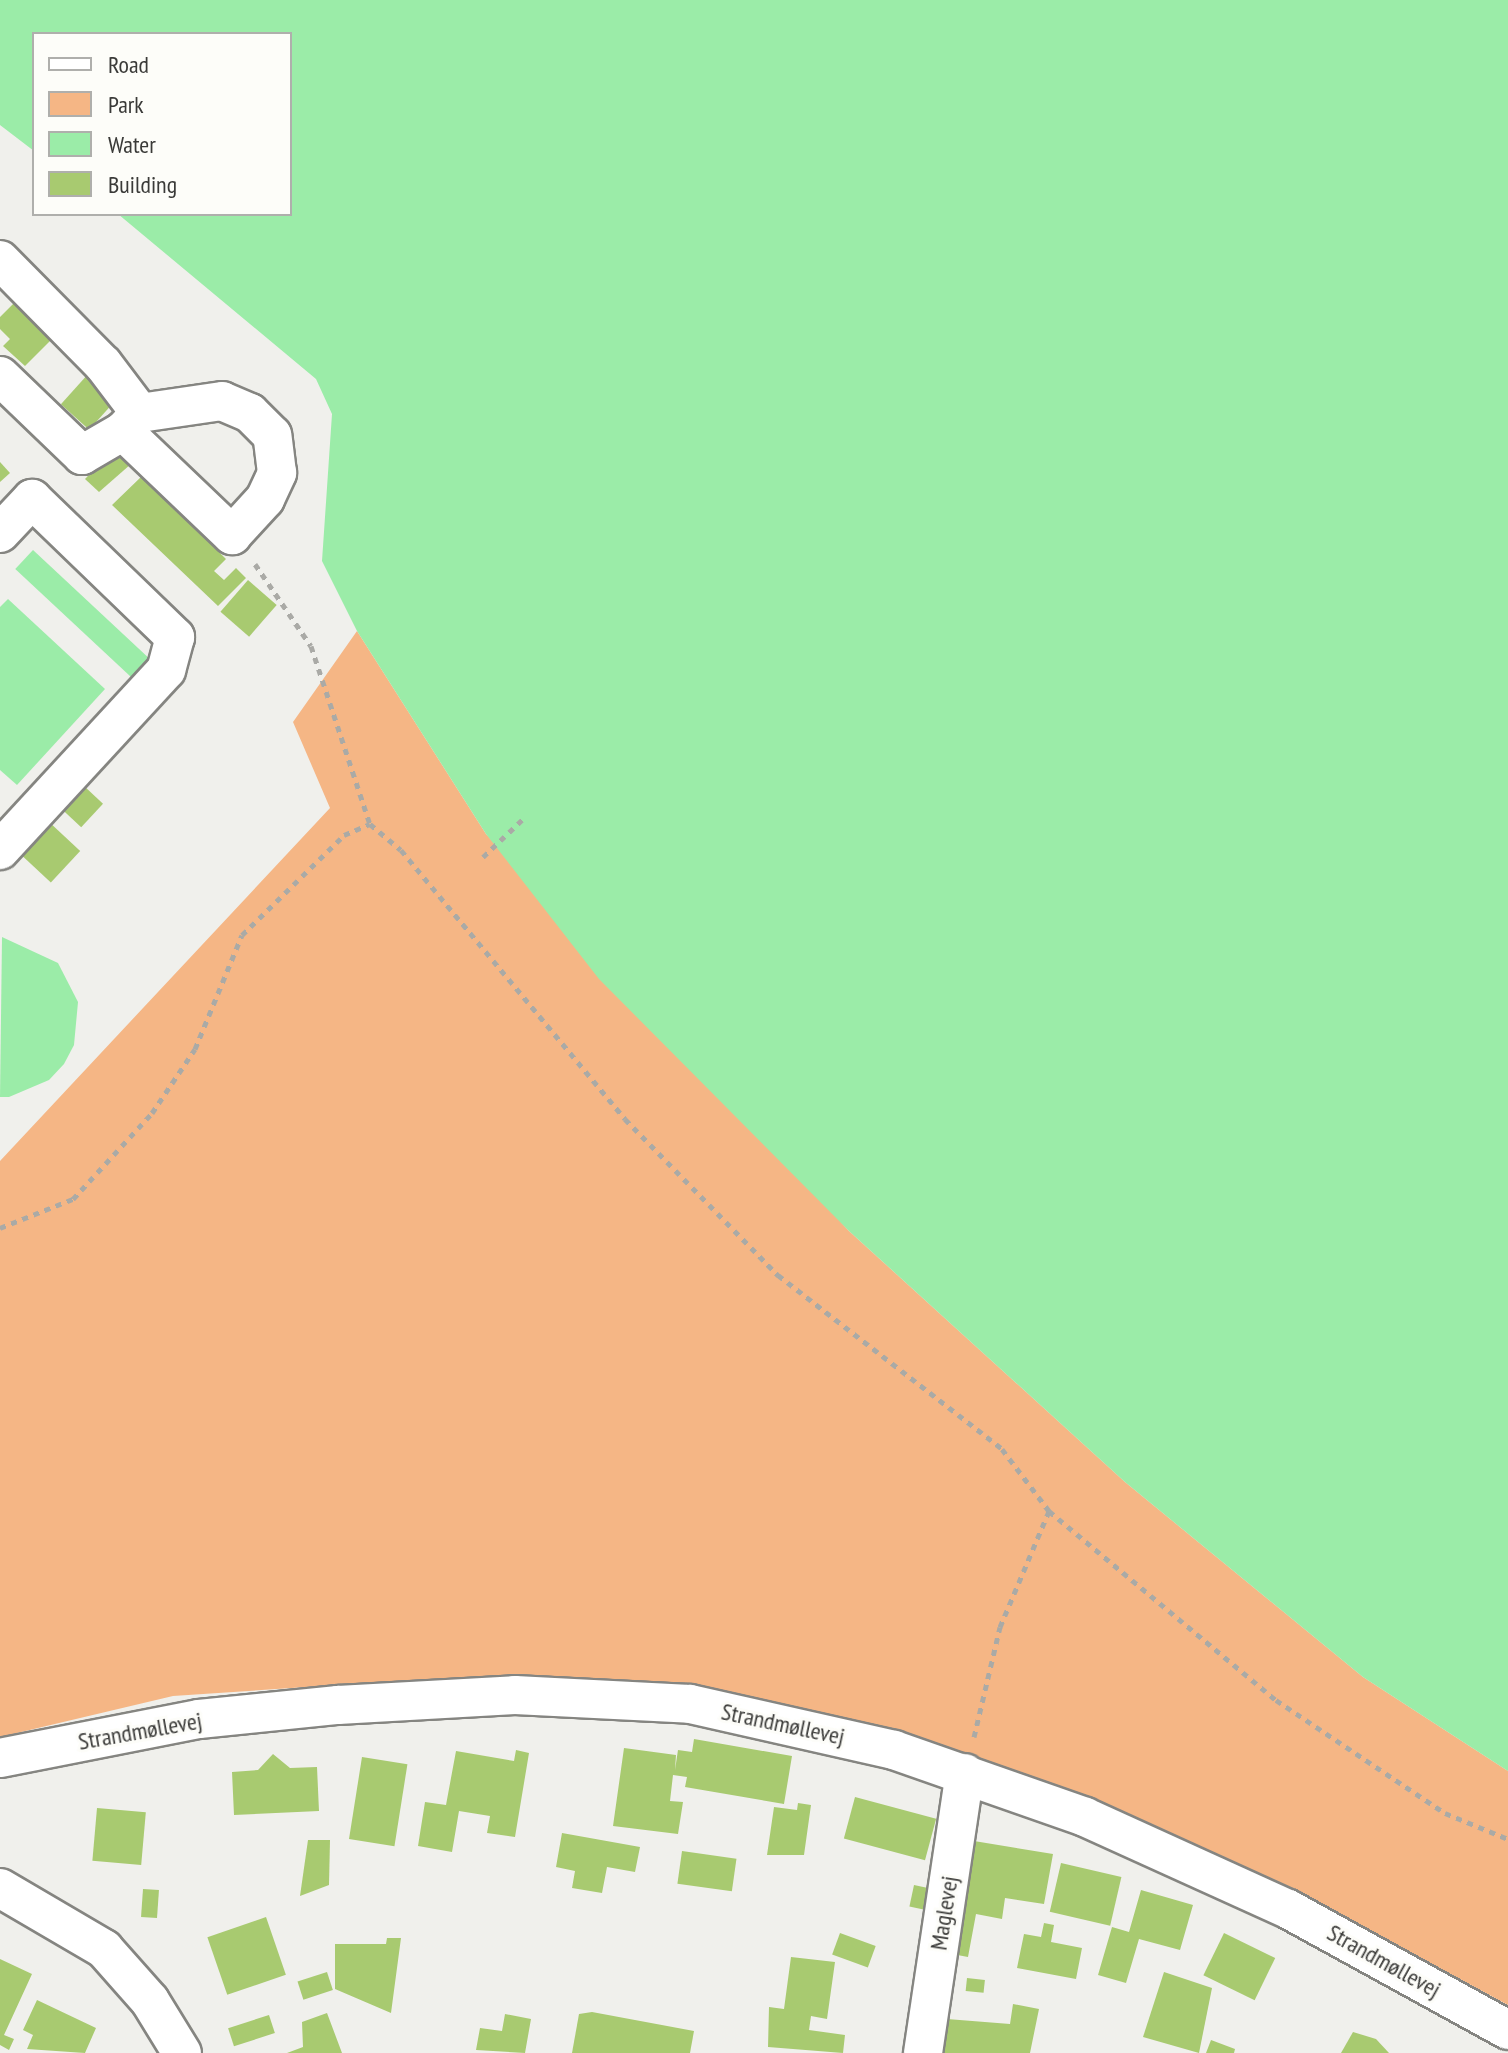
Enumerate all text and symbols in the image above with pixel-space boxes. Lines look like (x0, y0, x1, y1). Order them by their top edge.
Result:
legend (32, 32, 292, 216)
text: Road (108, 49, 149, 80)
text: Park (108, 89, 144, 120)
text: Water (108, 129, 156, 160)
text: Building (108, 169, 177, 200)
street label: Strandmøllevej (719, 1697, 847, 1751)
street label: Strandmøllevej (76, 1706, 204, 1756)
street label: Maglevej (924, 1874, 964, 1952)
street label: Strandmøllevej (1322, 1918, 1446, 2004)

